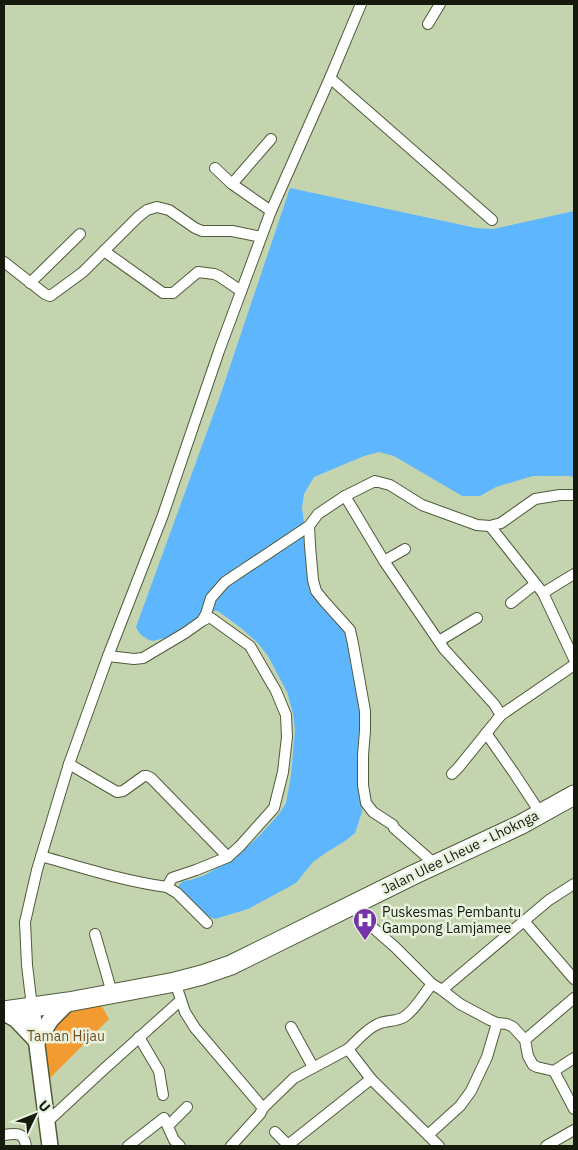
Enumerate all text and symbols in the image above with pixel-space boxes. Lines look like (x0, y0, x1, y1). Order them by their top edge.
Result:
street label: Jalan Ulee Lheue - Lhoknga (378, 806, 542, 898)
place label: Puskesmas Pembantu Gampong Lamjamee (382, 903, 521, 937)
hospital icon: Puskesmas Pembantu Gampong Lamjamee (352, 907, 378, 941)
park label: Taman Hijau (27, 1027, 105, 1045)
north arrow (10, 1090, 60, 1140)
text: U (35, 1096, 54, 1116)

